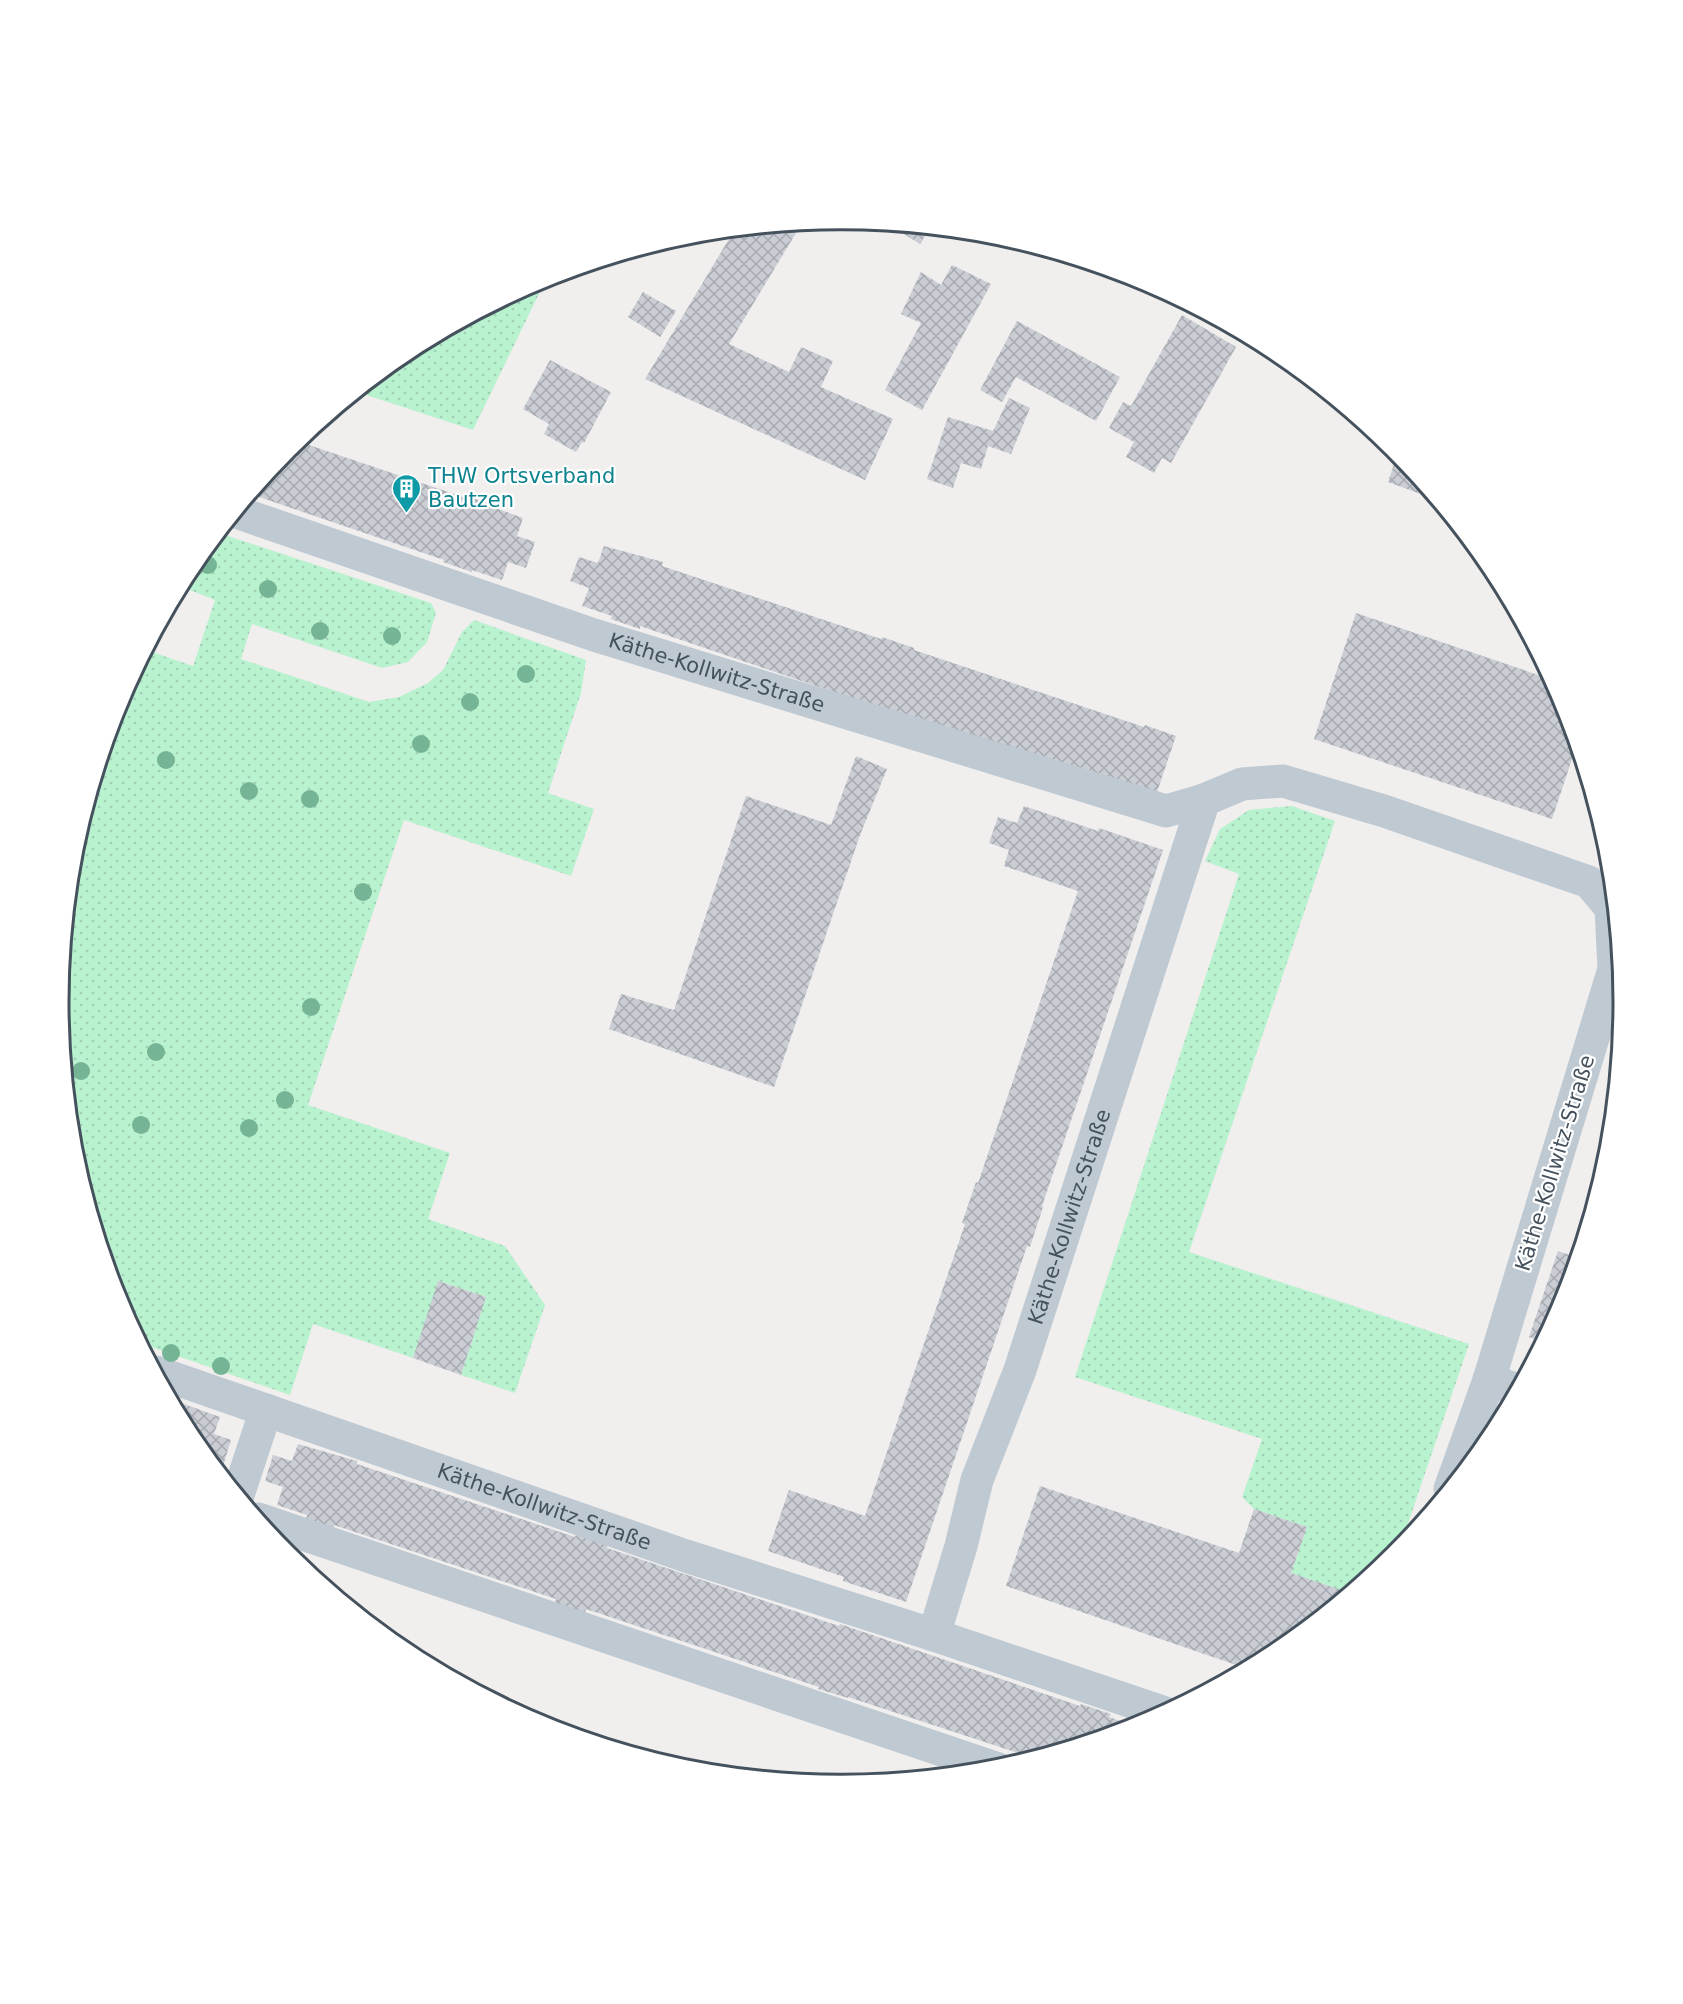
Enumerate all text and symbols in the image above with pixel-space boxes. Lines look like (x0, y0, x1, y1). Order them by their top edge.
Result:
place label: THW Ortsverband Bautzen (427, 464, 615, 512)
building icon: THW Ortsverband Bautzen (391, 472, 423, 514)
street label: Käthe-Kollwitz-Straße (606, 628, 828, 717)
street label: Käthe-Kollwitz-Straße (1511, 1052, 1599, 1274)
street label: Käthe-Kollwitz-Straße (1024, 1106, 1115, 1327)
street label: Käthe-Kollwitz-Straße (434, 1459, 654, 1555)

